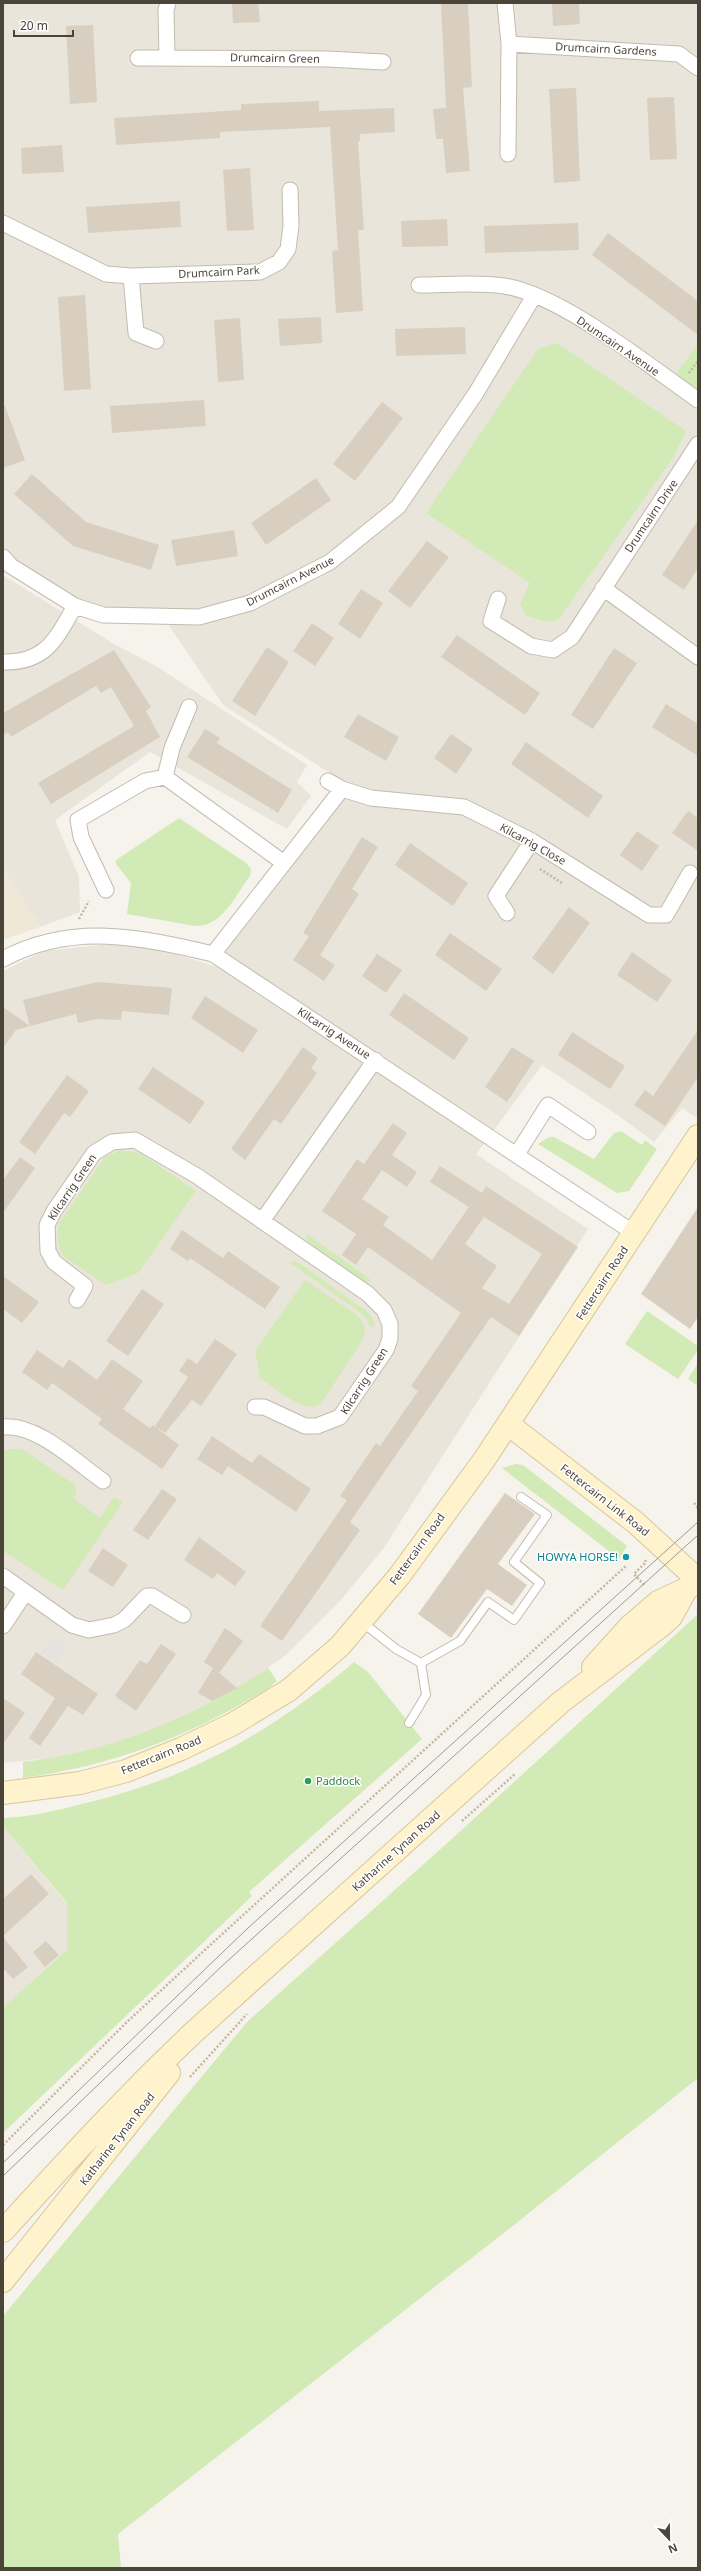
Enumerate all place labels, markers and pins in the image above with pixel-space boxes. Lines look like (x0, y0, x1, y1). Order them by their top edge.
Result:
place label: HOWYA HORSE! (537, 1549, 618, 1564)
marker: HOWYA HORSE! (621, 1552, 631, 1562)
place label: Paddock (316, 1773, 360, 1788)
marker: Paddock (303, 1776, 313, 1786)

